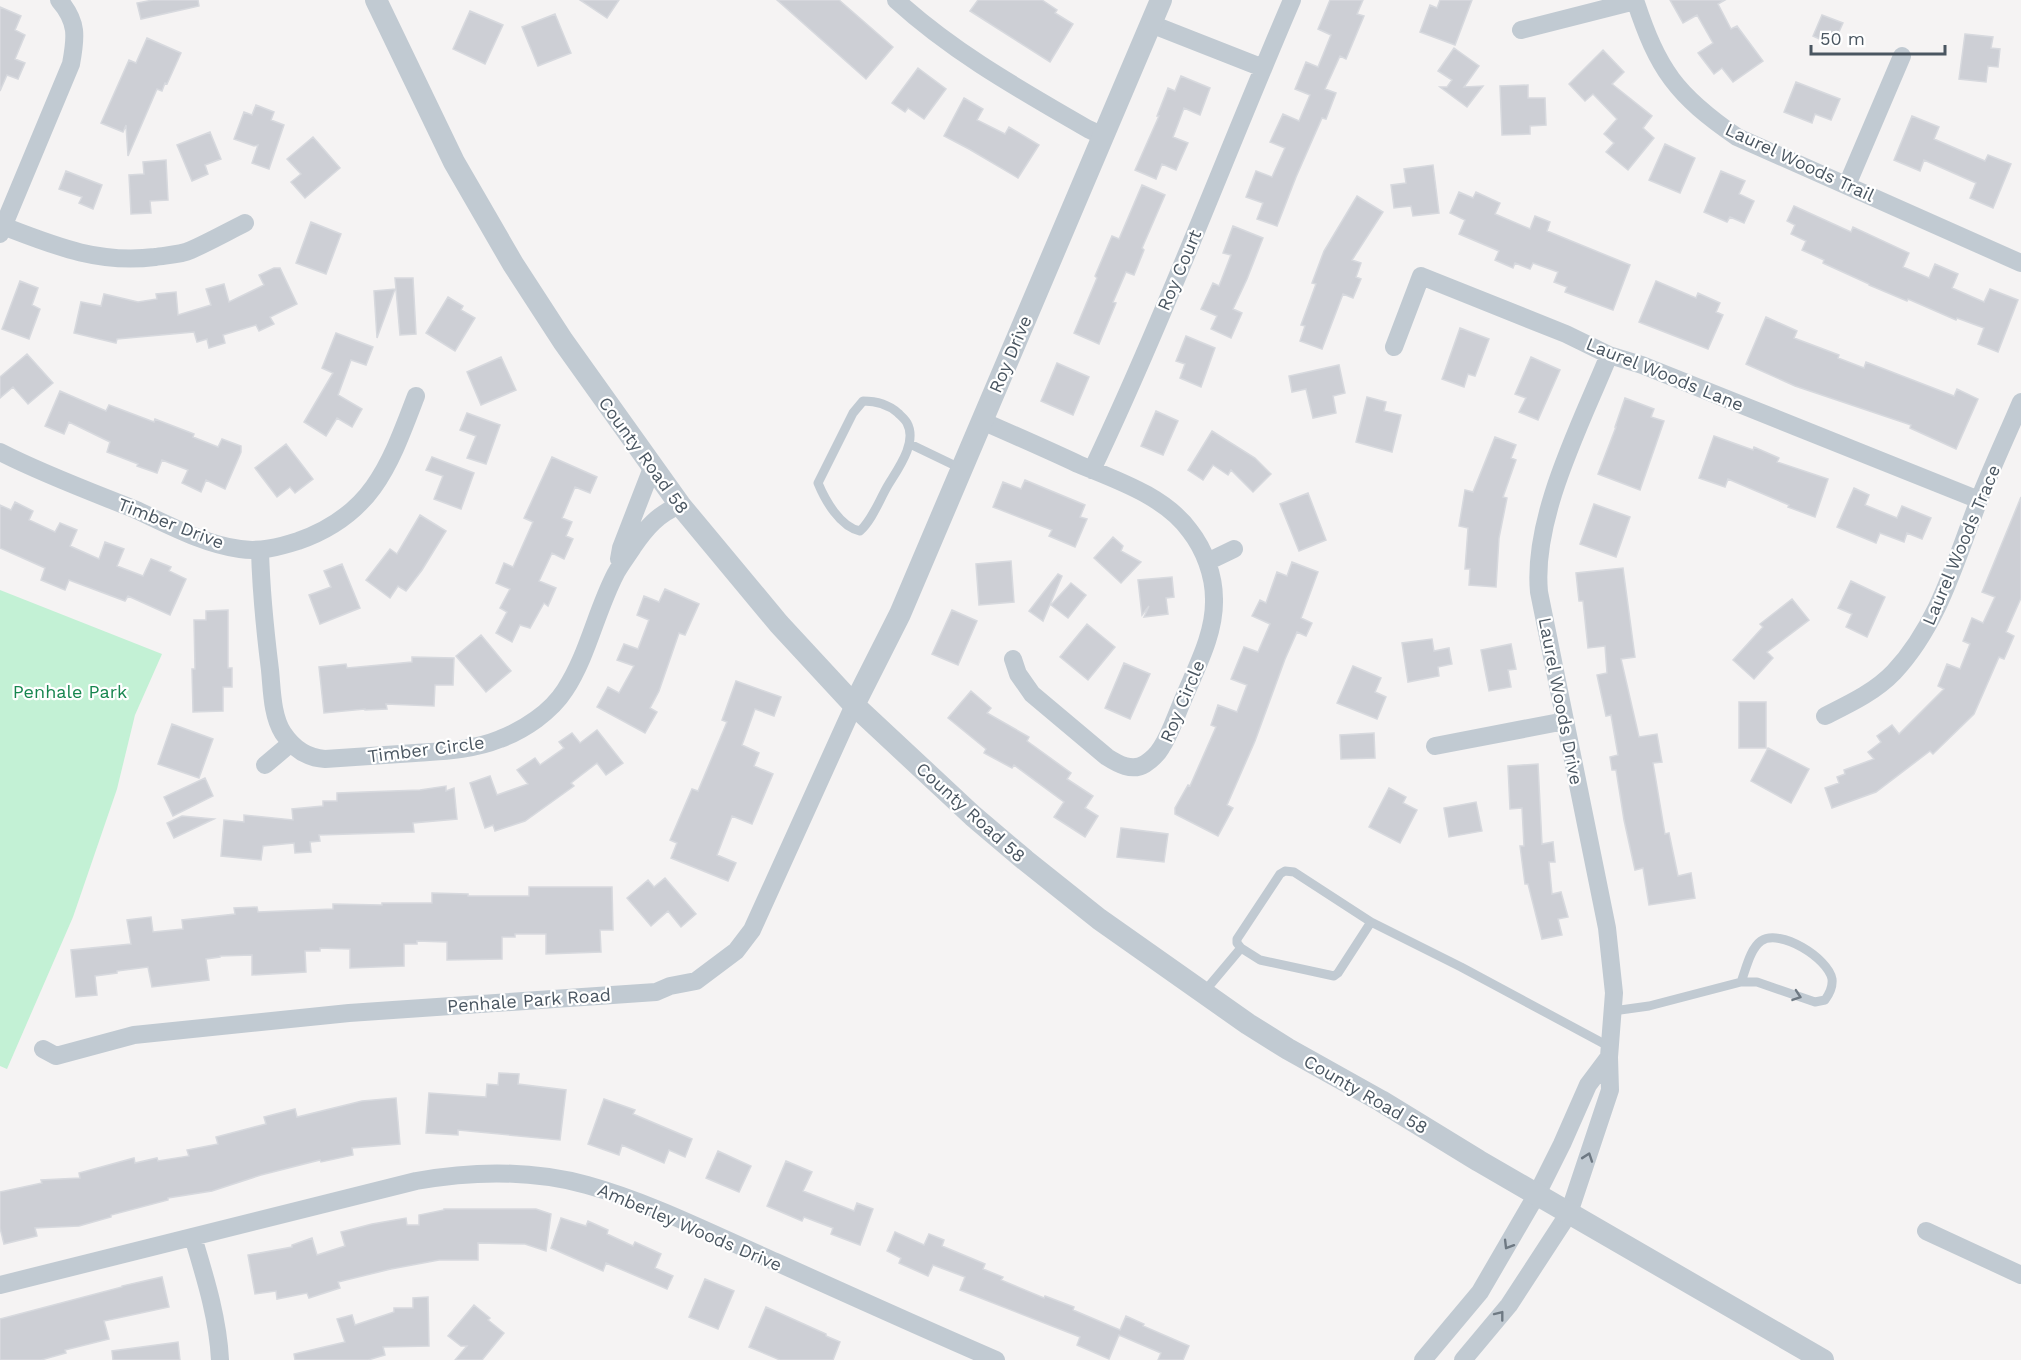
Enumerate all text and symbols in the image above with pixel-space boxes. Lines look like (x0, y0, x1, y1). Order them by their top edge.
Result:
scale bar (1811, 18, 1944, 56)
text: 50 m (1820, 28, 1865, 49)
street label: Laurel Woods Trail (1722, 118, 1878, 206)
street label: Roy Court (1153, 226, 1206, 314)
street label: Roy Drive (984, 312, 1036, 396)
street label: Laurel Woods Lane (1583, 333, 1747, 415)
street label: County Road 58 (595, 392, 693, 518)
street label: Laurel Woods Trace (1918, 462, 2004, 628)
street label: Timber Drive (115, 493, 227, 553)
street label: Laurel Woods Drive (1534, 616, 1588, 786)
street label: Roy Circle (1155, 657, 1209, 745)
park label: Penhale Park (13, 681, 127, 702)
street label: Timber Circle (366, 731, 486, 767)
street label: County Road 58 (912, 758, 1030, 866)
street label: Penhale Park Road (446, 984, 612, 1016)
one-way arrow (1791, 988, 1802, 1001)
street label: County Road 58 (1300, 1050, 1432, 1138)
one-way arrow (1580, 1152, 1593, 1163)
street label: Amberley Woods Drive (595, 1179, 785, 1275)
one-way arrow (1504, 1239, 1516, 1249)
one-way arrow (1493, 1311, 1504, 1322)

